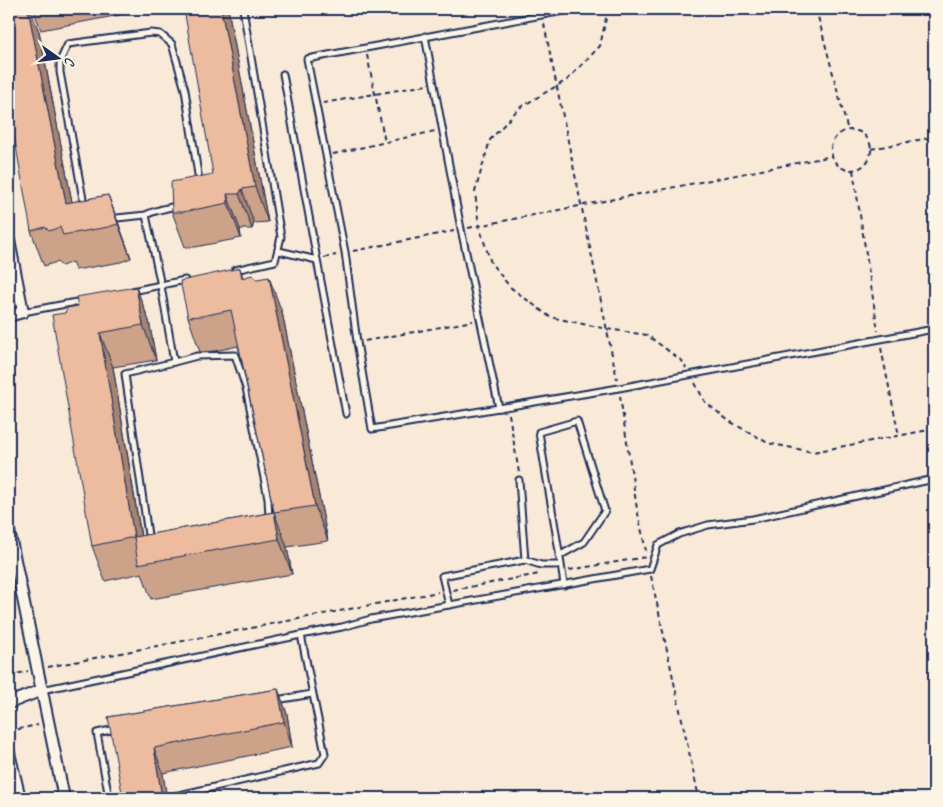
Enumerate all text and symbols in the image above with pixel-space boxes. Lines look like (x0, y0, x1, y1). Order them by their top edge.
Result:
north arrow (32, 32, 82, 82)
text: С (61, 56, 79, 68)

